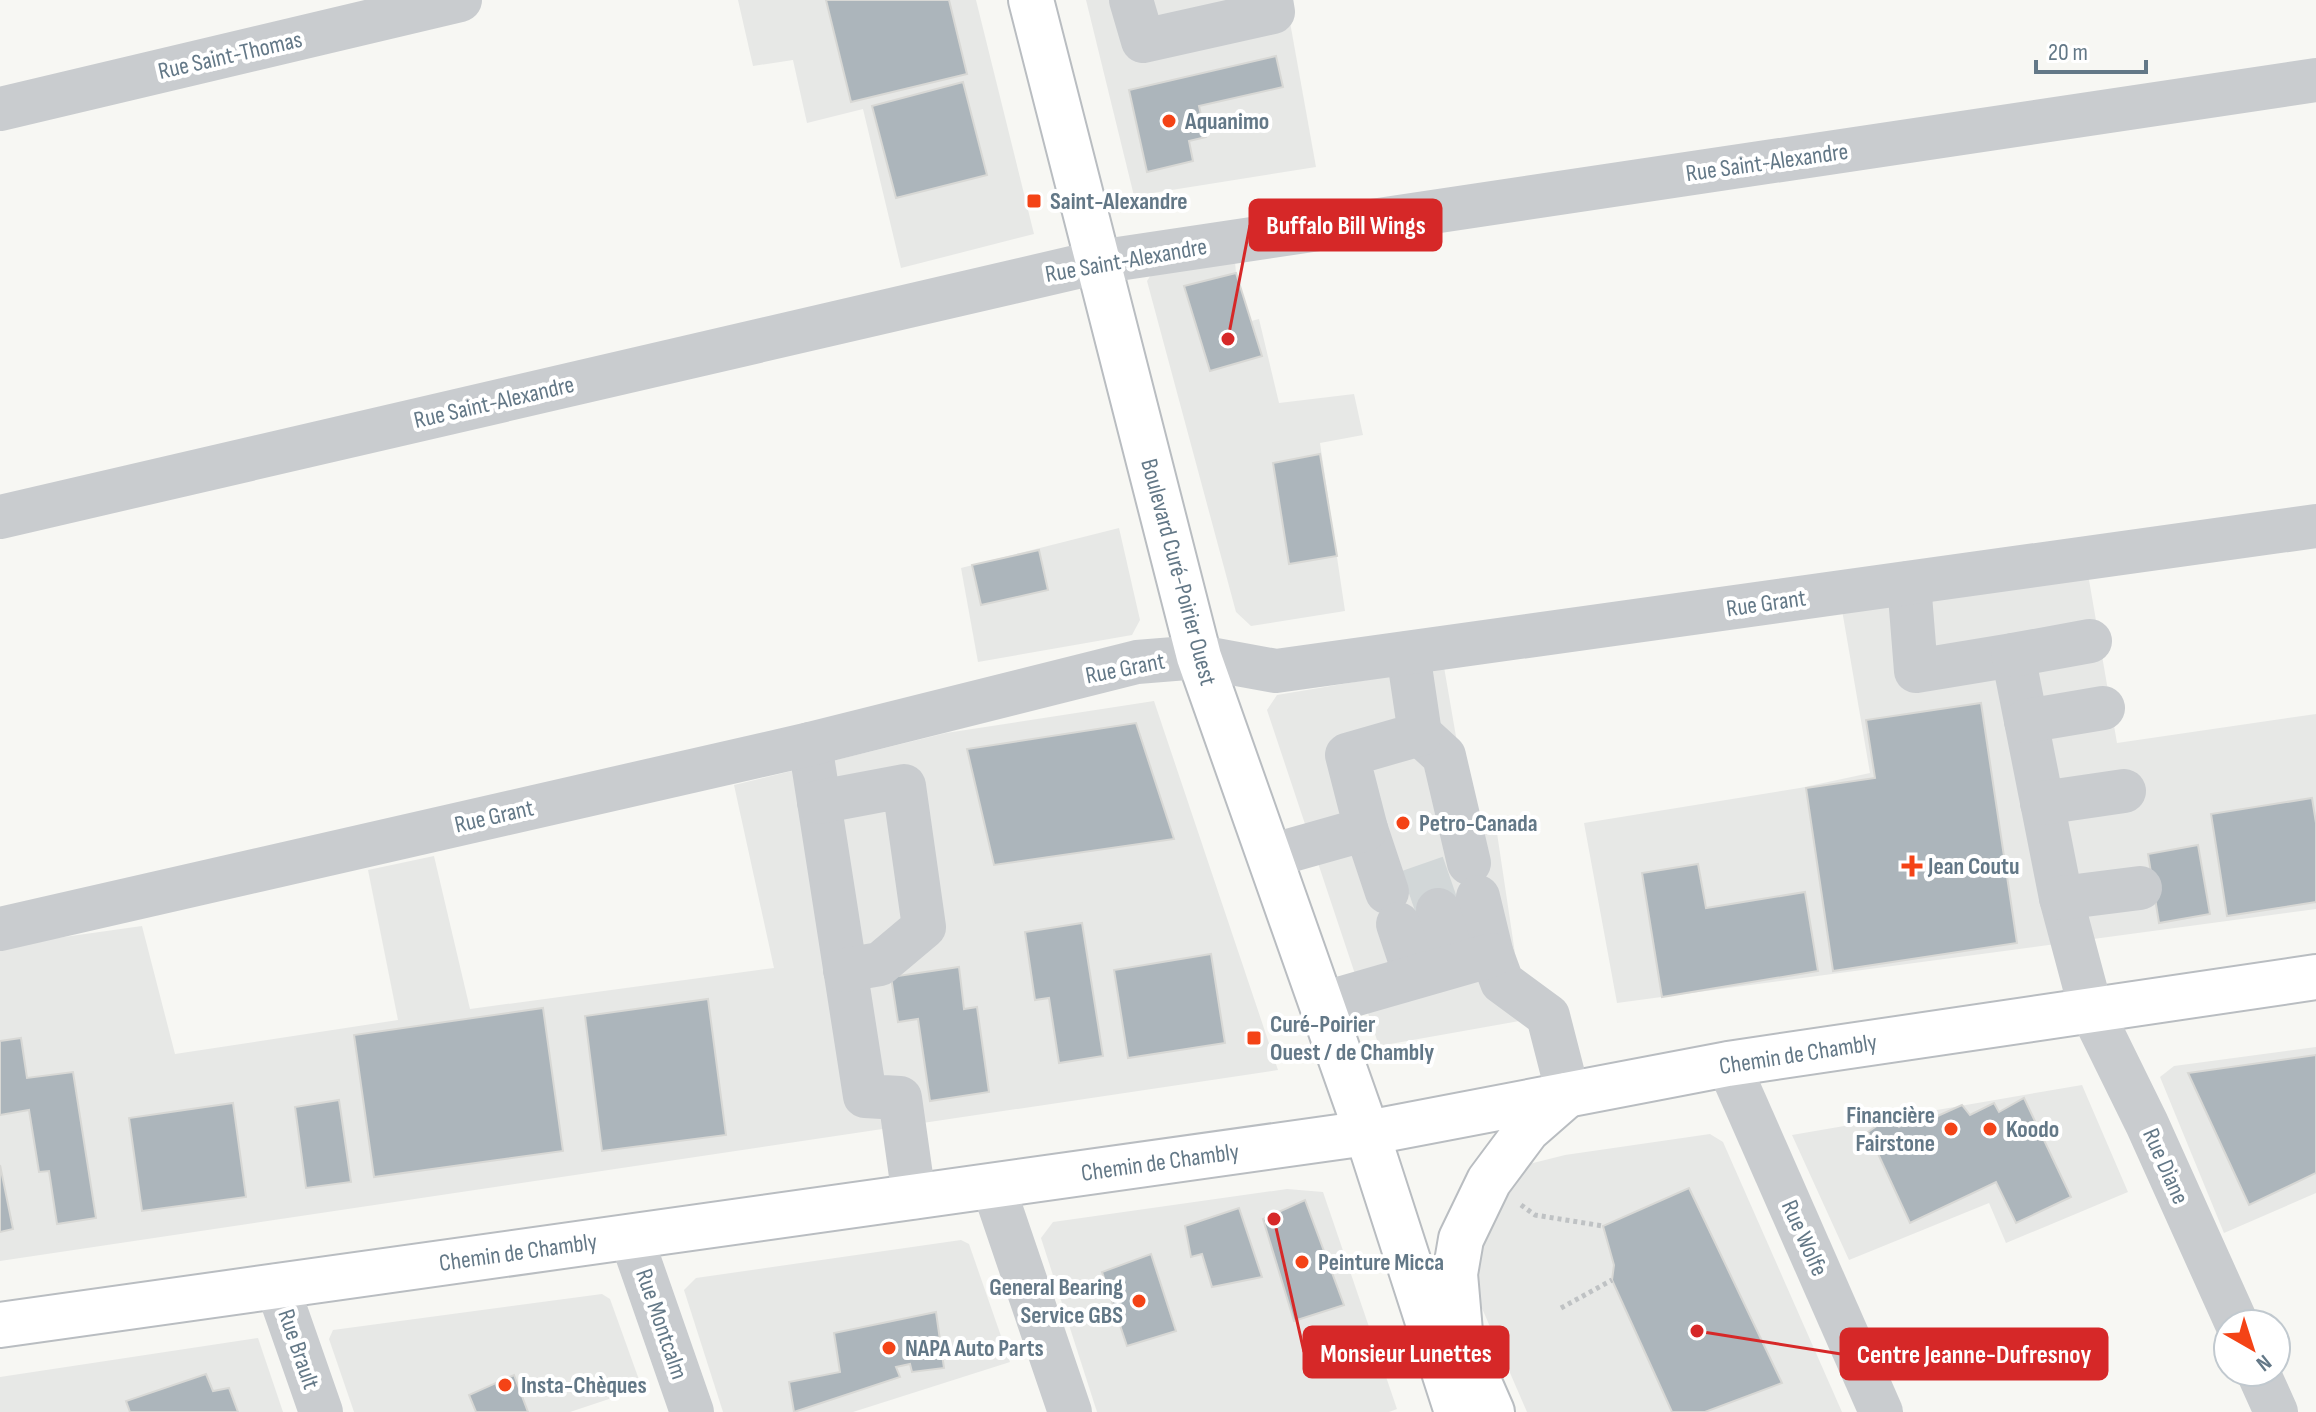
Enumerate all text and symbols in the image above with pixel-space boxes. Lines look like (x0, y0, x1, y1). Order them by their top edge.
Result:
scale bar (2036, 24, 2146, 74)
street label: Rue Saint-Thomas (155, 25, 305, 86)
text: 20 m (2048, 38, 2088, 67)
place label: Aquanimo (1184, 107, 1269, 136)
marker: Aquanimo (1160, 112, 1178, 130)
street label: Rue Saint-Alexandre (1684, 137, 1850, 188)
place label: Saint-Alexandre (1050, 187, 1188, 216)
marker: Saint-Alexandre (1025, 192, 1043, 210)
callout: Buffalo Bill Wings (1250, 200, 1441, 250)
text: Buffalo Bill Wings (1266, 211, 1426, 242)
street label: Rue Saint-Alexandre (1043, 232, 1209, 289)
street label: Rue Saint-Alexandre (411, 370, 577, 435)
street label: Boulevard Curé-Poirier Ouest (1134, 456, 1223, 689)
street label: Rue Grant (1724, 584, 1808, 623)
street label: Rue Grant (1083, 647, 1167, 690)
street label: Rue Grant (452, 793, 536, 840)
place label: Petro-Canada (1419, 809, 1538, 838)
marker: Petro-Canada (1394, 814, 1412, 832)
place label: Jean Coutu (1927, 852, 2019, 881)
marker: Jean Coutu (1903, 857, 1921, 875)
place label: Curé-Poirier Ouest / de Chambly (1270, 1010, 1434, 1067)
street label: Chemin de Chambly (1717, 1028, 1879, 1081)
marker: Curé-Poirier Ouest / de Chambly (1245, 1029, 1263, 1047)
place label: Financière Fairstone (1846, 1101, 1935, 1158)
place label: Koodo (2006, 1115, 2059, 1144)
marker: Financière Fairstone (1942, 1120, 1960, 1138)
marker: Koodo (1981, 1120, 1999, 1138)
street label: Rue Diane (2136, 1124, 2195, 1209)
street label: Chemin de Chambly (1079, 1137, 1241, 1188)
street label: Rue Wolfe (1775, 1196, 1834, 1281)
street label: Chemin de Chambly (437, 1227, 599, 1278)
place label: Peinture Micca (1318, 1248, 1444, 1277)
marker: Peinture Micca (1293, 1253, 1311, 1271)
street label: Rue Montcalm (629, 1265, 694, 1383)
place label: General Bearing Service GBS (989, 1273, 1123, 1330)
marker: General Bearing Service GBS (1130, 1292, 1148, 1310)
street label: Rue Brault (271, 1305, 326, 1393)
north arrow (2212, 1308, 2292, 1388)
callout: Monsieur Lunettes (1304, 1327, 1508, 1377)
callout: Centre Jeanne-Dufresnoy (1841, 1329, 2107, 1379)
place label: NAPA Auto Parts (905, 1334, 1044, 1363)
marker: NAPA Auto Parts (880, 1339, 898, 1357)
text: Monsieur Lunettes (1320, 1339, 1492, 1370)
text: Centre Jeanne-Dufresnoy (1857, 1340, 2091, 1371)
text: N (2251, 1348, 2277, 1377)
place label: Insta-Chèques (521, 1371, 647, 1400)
marker: Insta-Chèques (496, 1376, 514, 1394)

